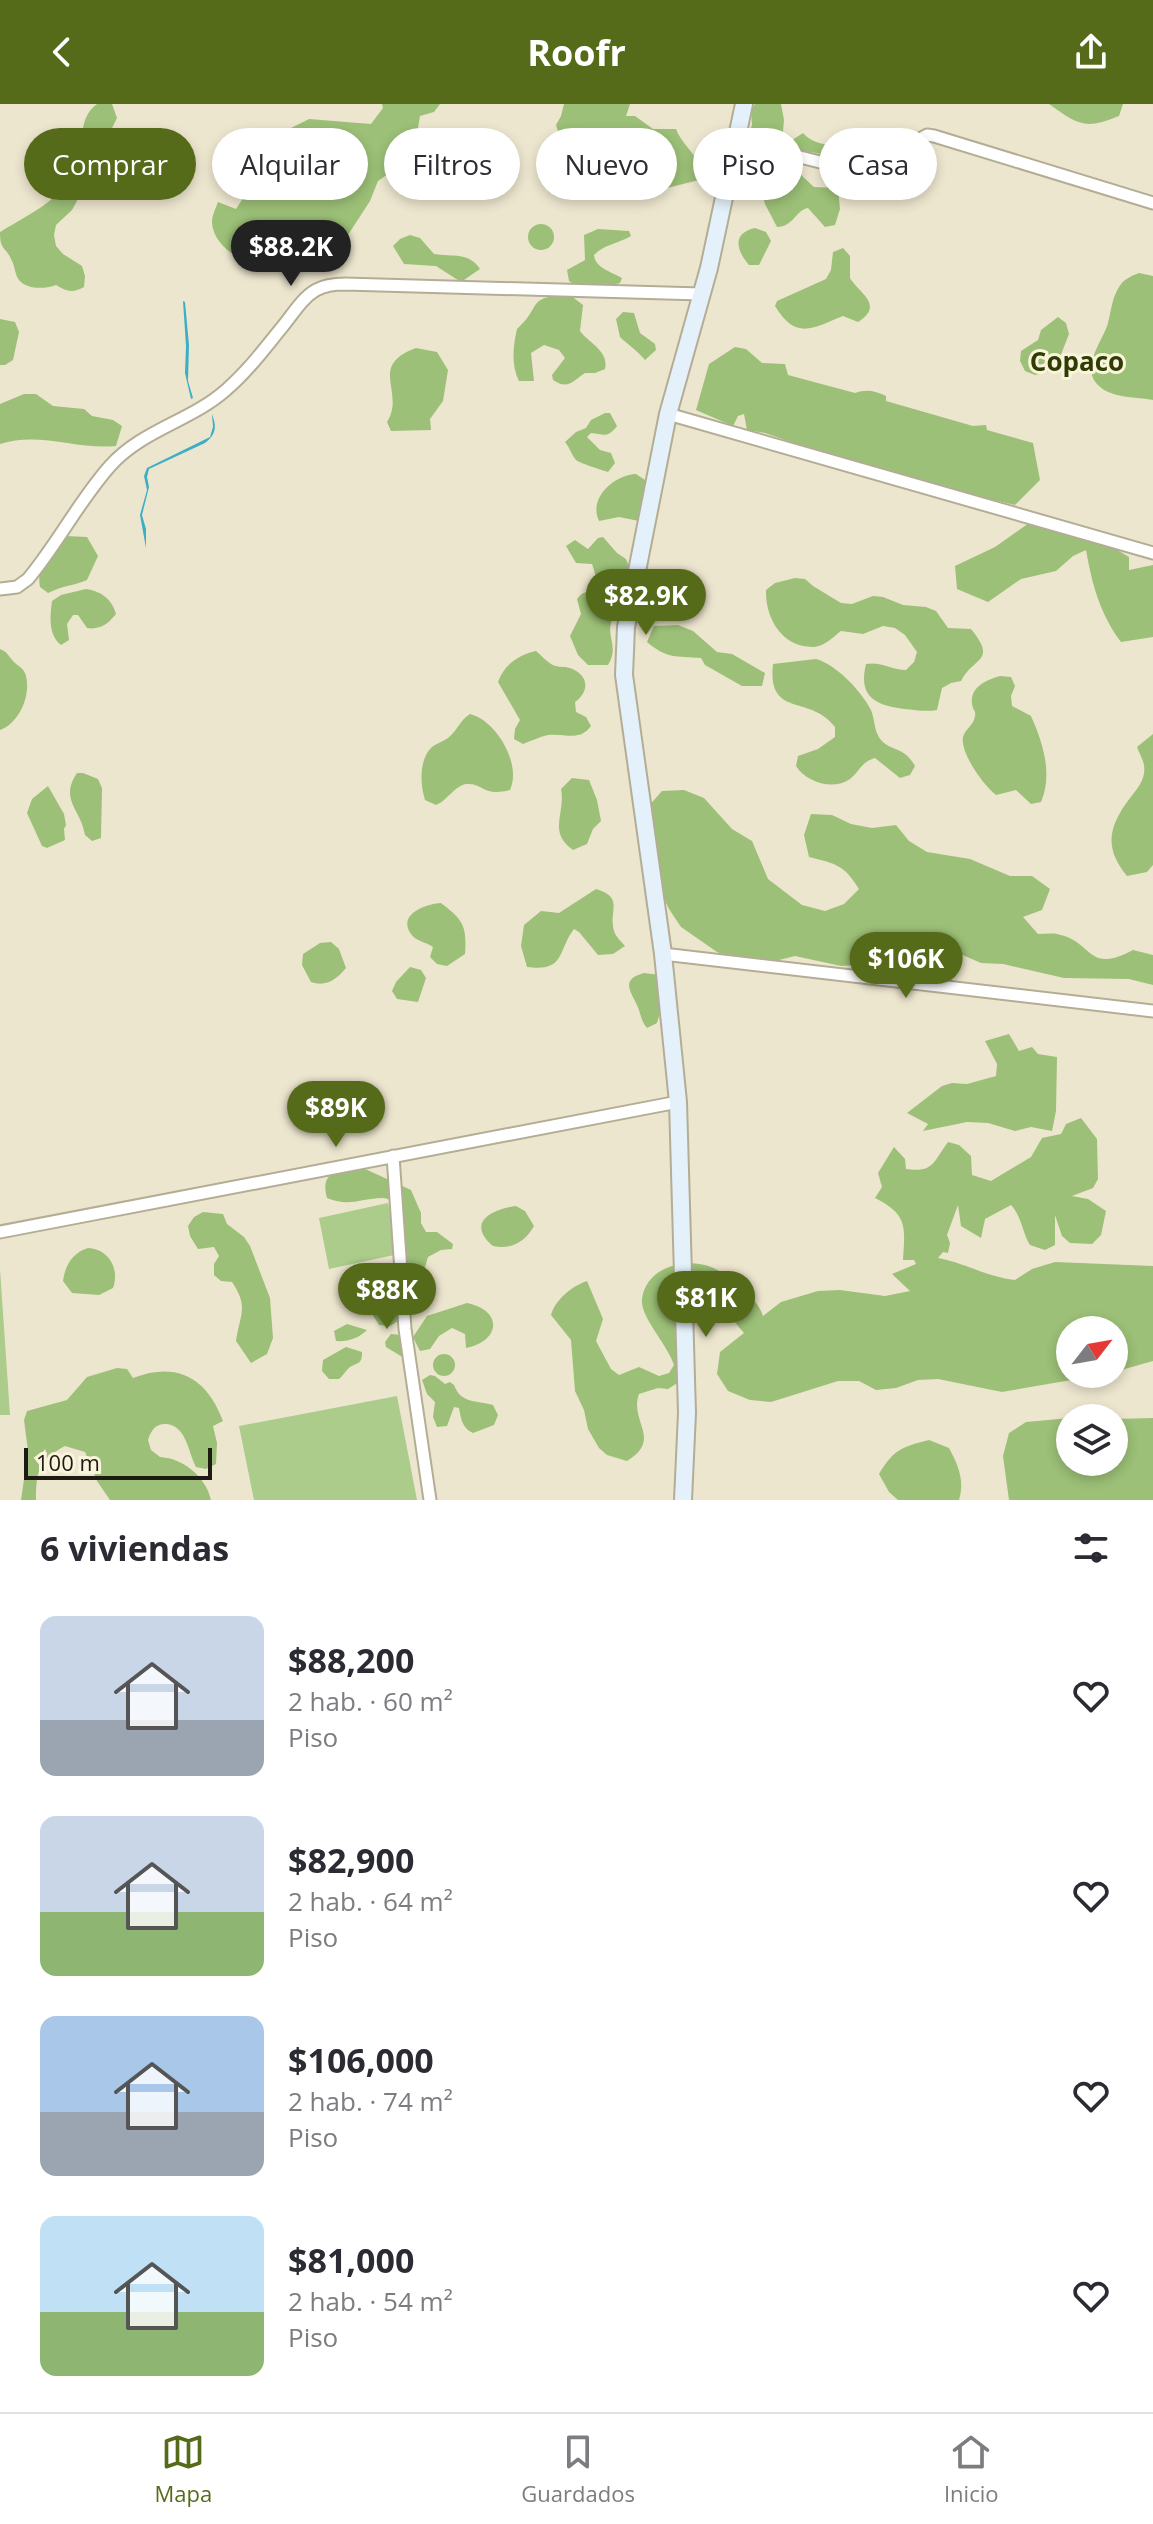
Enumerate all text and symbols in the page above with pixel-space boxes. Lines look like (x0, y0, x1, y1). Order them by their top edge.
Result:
text: Roofr (527, 28, 626, 77)
icon: back (40, 30, 84, 74)
icon: share (1069, 30, 1113, 74)
chip: Comprar (24, 128, 196, 200)
chip: Alquilar (212, 128, 368, 200)
chip: Filtros (384, 128, 520, 200)
chip: Nuevo (536, 128, 677, 200)
chip: Piso (693, 128, 803, 200)
chip: Casa (819, 128, 937, 200)
pin: $88.2K (226, 220, 356, 288)
text: $88.2K (249, 228, 333, 264)
district label: Copaco (1030, 343, 1124, 379)
pin: $82.9K (581, 569, 711, 637)
text: $82.9K (604, 577, 688, 613)
pin: $106K (850, 932, 962, 1000)
text: $106K (868, 940, 944, 976)
pin: $89K (289, 1081, 383, 1149)
text: $89K (305, 1089, 367, 1125)
pin: $88K (340, 1263, 434, 1331)
text: $88K (356, 1271, 418, 1307)
pin: $81K (659, 1271, 753, 1339)
text: $81K (675, 1279, 737, 1315)
north arrow (1056, 1316, 1128, 1388)
map controls (1056, 1316, 1128, 1476)
button: layers (1056, 1404, 1128, 1476)
scale bar (24, 1444, 212, 1480)
text: 100 m (36, 1447, 100, 1477)
text: 6 viviendas (40, 1525, 229, 1571)
icon: filters (1069, 1526, 1113, 1570)
text: $88,200 (288, 1637, 414, 1683)
icon: home (104, 1648, 200, 1744)
icon: heart (1069, 1674, 1113, 1718)
text: 2 hab. · 60 m² (288, 1683, 453, 1719)
text: Piso (288, 1719, 338, 1755)
text: $82,900 (288, 1837, 414, 1883)
icon: home (104, 1848, 200, 1944)
icon: heart (1069, 1874, 1113, 1918)
text: 2 hab. · 64 m² (288, 1883, 453, 1919)
text: Piso (288, 1919, 338, 1955)
text: $106,000 (288, 2037, 434, 2083)
icon: home (104, 2048, 200, 2144)
icon: heart (1069, 2074, 1113, 2118)
text: 2 hab. · 74 m² (288, 2083, 453, 2119)
text: Piso (288, 2119, 338, 2155)
text: $81,000 (288, 2237, 414, 2283)
icon: home (104, 2248, 200, 2344)
icon: heart (1069, 2274, 1113, 2318)
text: 2 hab. · 54 m² (288, 2283, 453, 2319)
text: Piso (288, 2319, 338, 2355)
tab: Mapa (155, 2430, 212, 2508)
tab: Guardados (521, 2430, 635, 2508)
tab: Inicio (944, 2430, 998, 2508)

